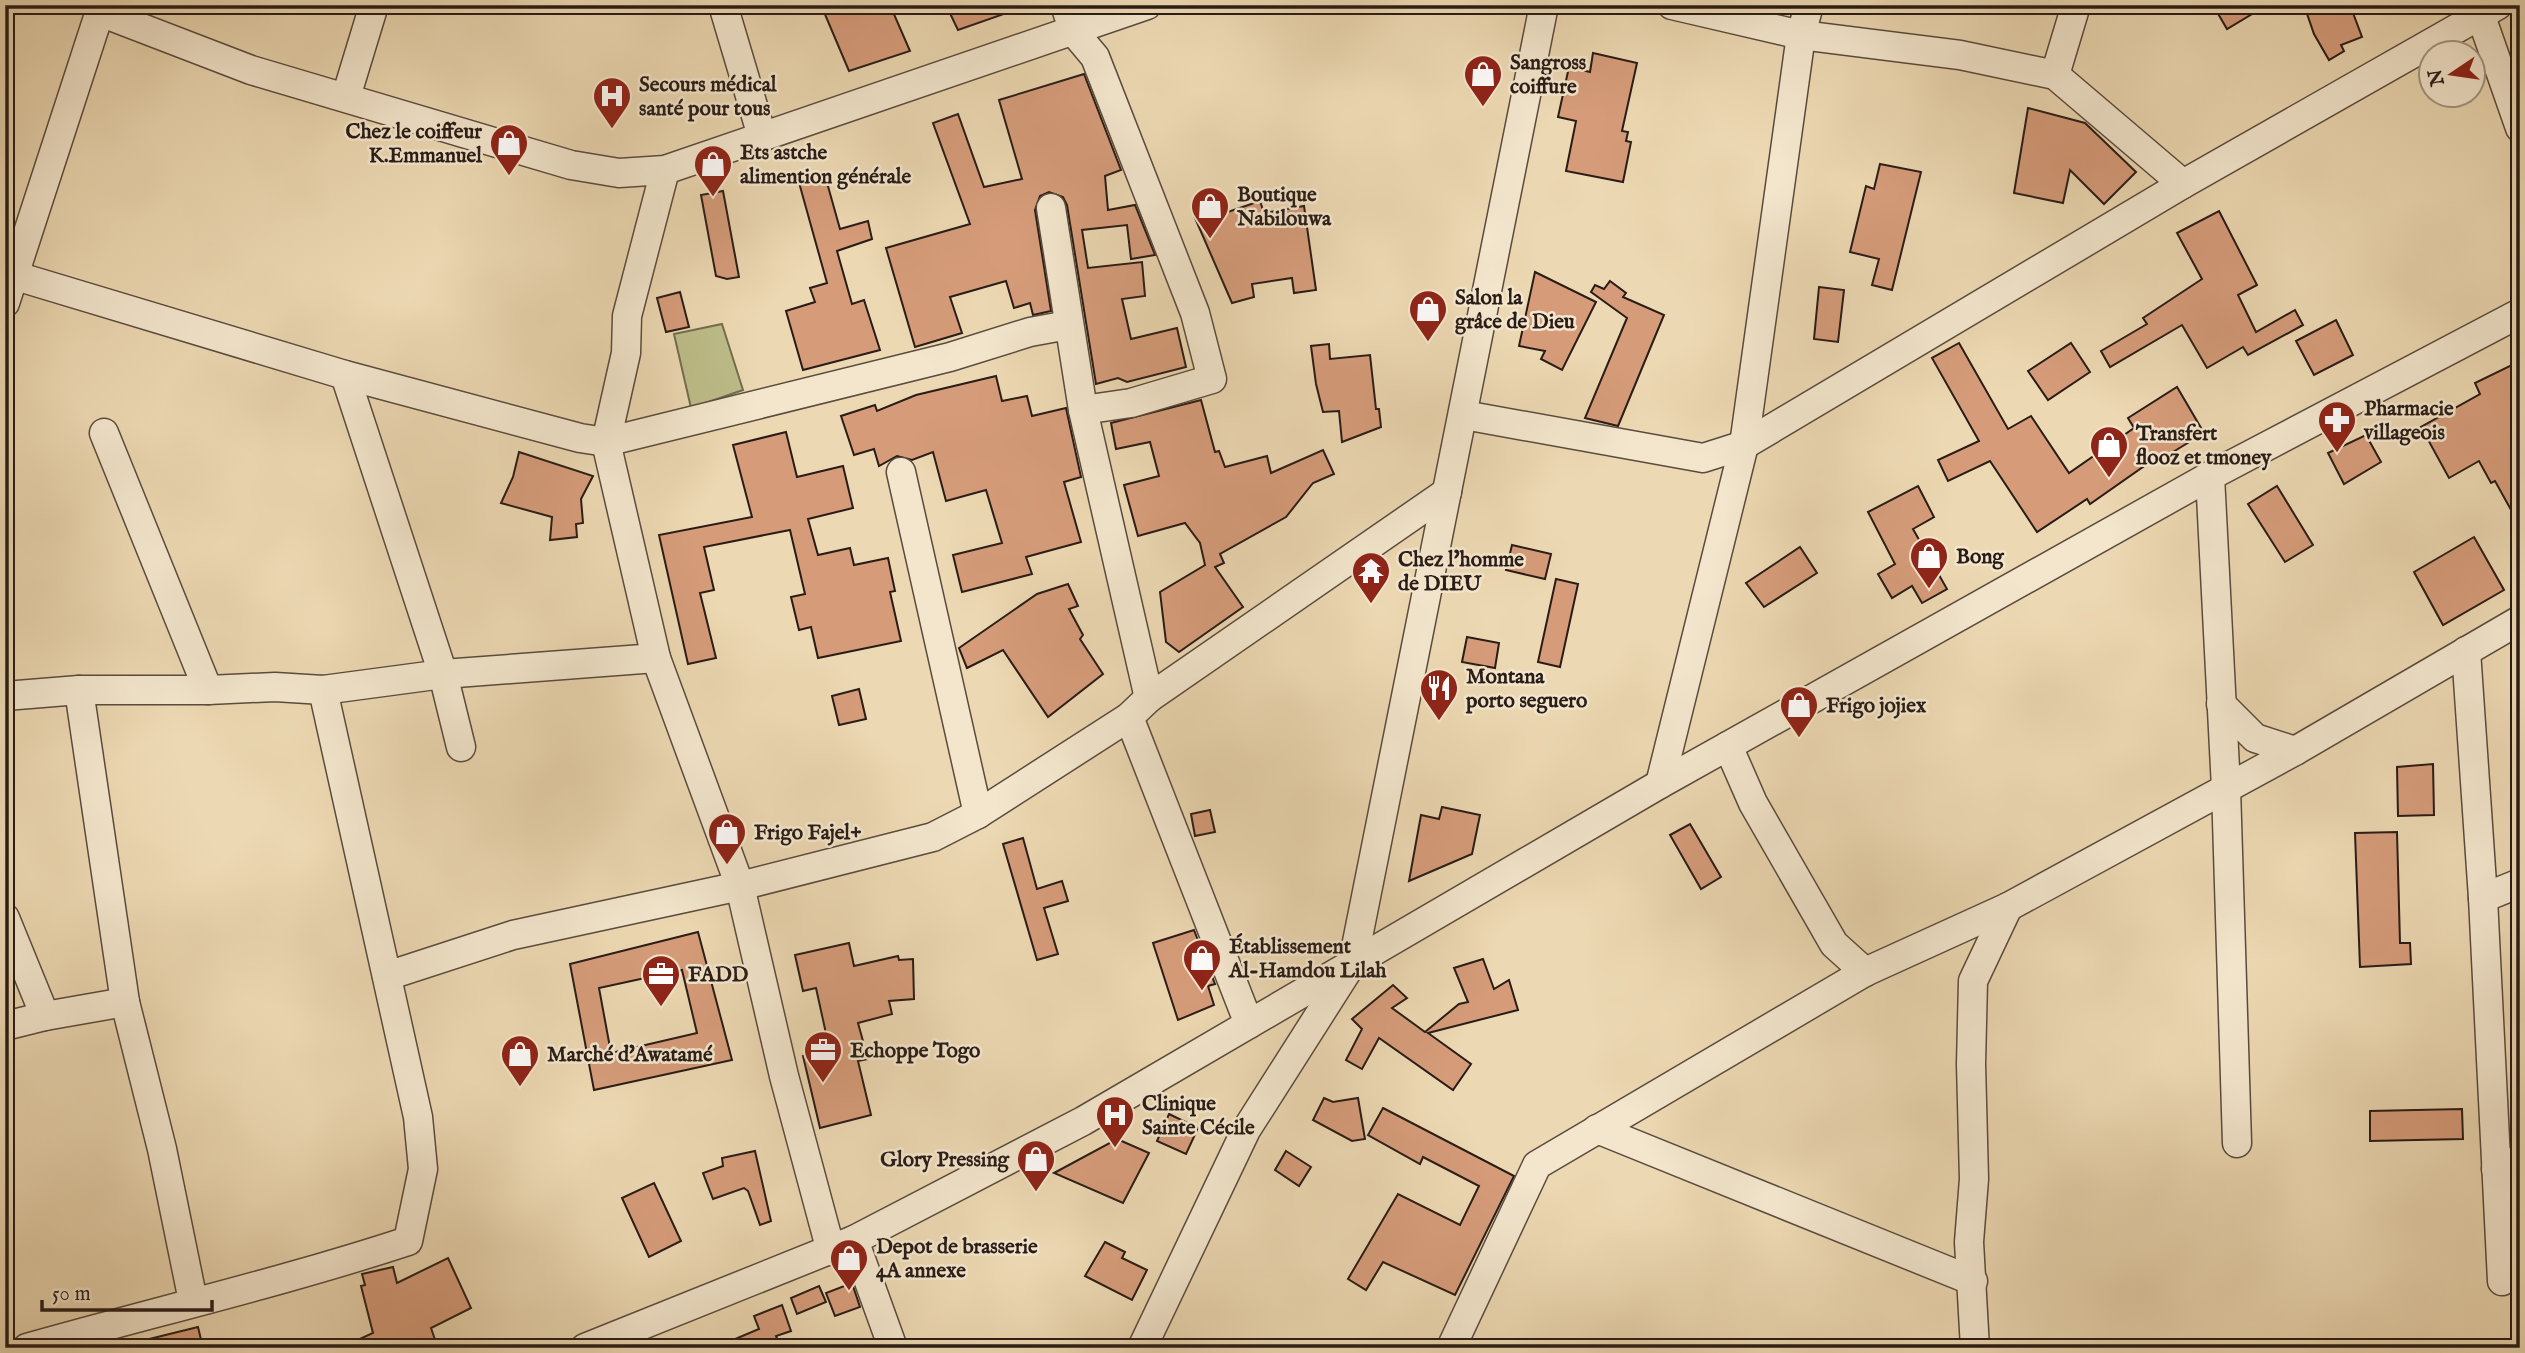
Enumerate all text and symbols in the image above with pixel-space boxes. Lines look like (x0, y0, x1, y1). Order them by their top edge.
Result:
north arrow (2416, 38, 2486, 108)
place label: Sangross coiffure (1510, 50, 1586, 101)
shop icon: Sangross coiffure (1462, 53, 1504, 108)
text: N (2424, 66, 2451, 89)
place label: Secours médical santé pour tous (639, 72, 778, 123)
hospital icon: Secours médical santé pour tous (591, 75, 633, 130)
place label: Chez le coiffeur K.Emmanuel (345, 119, 483, 170)
shop icon: Chez le coiffeur K.Emmanuel (488, 122, 530, 177)
place label: Ets astche alimention générale (740, 140, 911, 191)
shop icon: Ets astche alimention générale (692, 143, 734, 198)
place label: Boutique Nabilouwa (1236, 182, 1332, 233)
shop icon: Boutique Nabilouwa (1189, 185, 1231, 240)
place label: Salon la grâce de Dieu (1455, 285, 1575, 336)
shop icon: Salon la grâce de Dieu (1407, 288, 1449, 343)
place label: Pharmacie villageois (2363, 396, 2454, 447)
pharmacy icon: Pharmacie villageois (2316, 399, 2358, 454)
place label: Transfert flooz et tmoney (2135, 421, 2272, 472)
shop icon: Transfert flooz et tmoney (2088, 424, 2130, 479)
shop icon: Bong (1908, 535, 1950, 590)
place label: Bong (1956, 544, 2004, 571)
place label: Chez l'homme de DIEU (1398, 547, 1524, 598)
temple icon: Chez l'homme de DIEU (1350, 550, 1392, 605)
place label: Montana porto seguero (1465, 664, 1588, 715)
restaurant icon: Montana porto seguero (1418, 667, 1460, 722)
shop icon: Frigo jojiex (1778, 684, 1820, 739)
place label: Frigo jojiex (1826, 693, 1927, 720)
shop icon: Frigo Fajel+ (706, 811, 748, 866)
place label: Frigo Fajel+ (754, 820, 862, 847)
place label: Établissement Al-Hamdou Lilah (1228, 933, 1387, 985)
shop icon: Établissement Al-Hamdou Lilah (1181, 937, 1223, 992)
office icon: FADD (640, 953, 682, 1008)
place label: FADD (688, 962, 749, 989)
office icon: Echoppe Togo (802, 1029, 844, 1084)
shop icon: Marché d'Awatamé (499, 1033, 541, 1088)
place label: Echoppe Togo (850, 1038, 981, 1065)
place label: Marché d'Awatamé (547, 1042, 713, 1069)
place label: Clinique Sainte Cécile (1142, 1091, 1255, 1142)
hospital icon: Clinique Sainte Cécile (1094, 1094, 1136, 1149)
shop icon: Glory Pressing (1015, 1138, 1057, 1193)
place label: Glory Pressing (880, 1147, 1010, 1174)
place label: Depot de brasserie 4A annexe (876, 1234, 1038, 1285)
shop icon: Depot de brasserie 4A annexe (828, 1237, 870, 1292)
scale bar (42, 1269, 212, 1313)
text: 50 m (52, 1281, 91, 1308)

